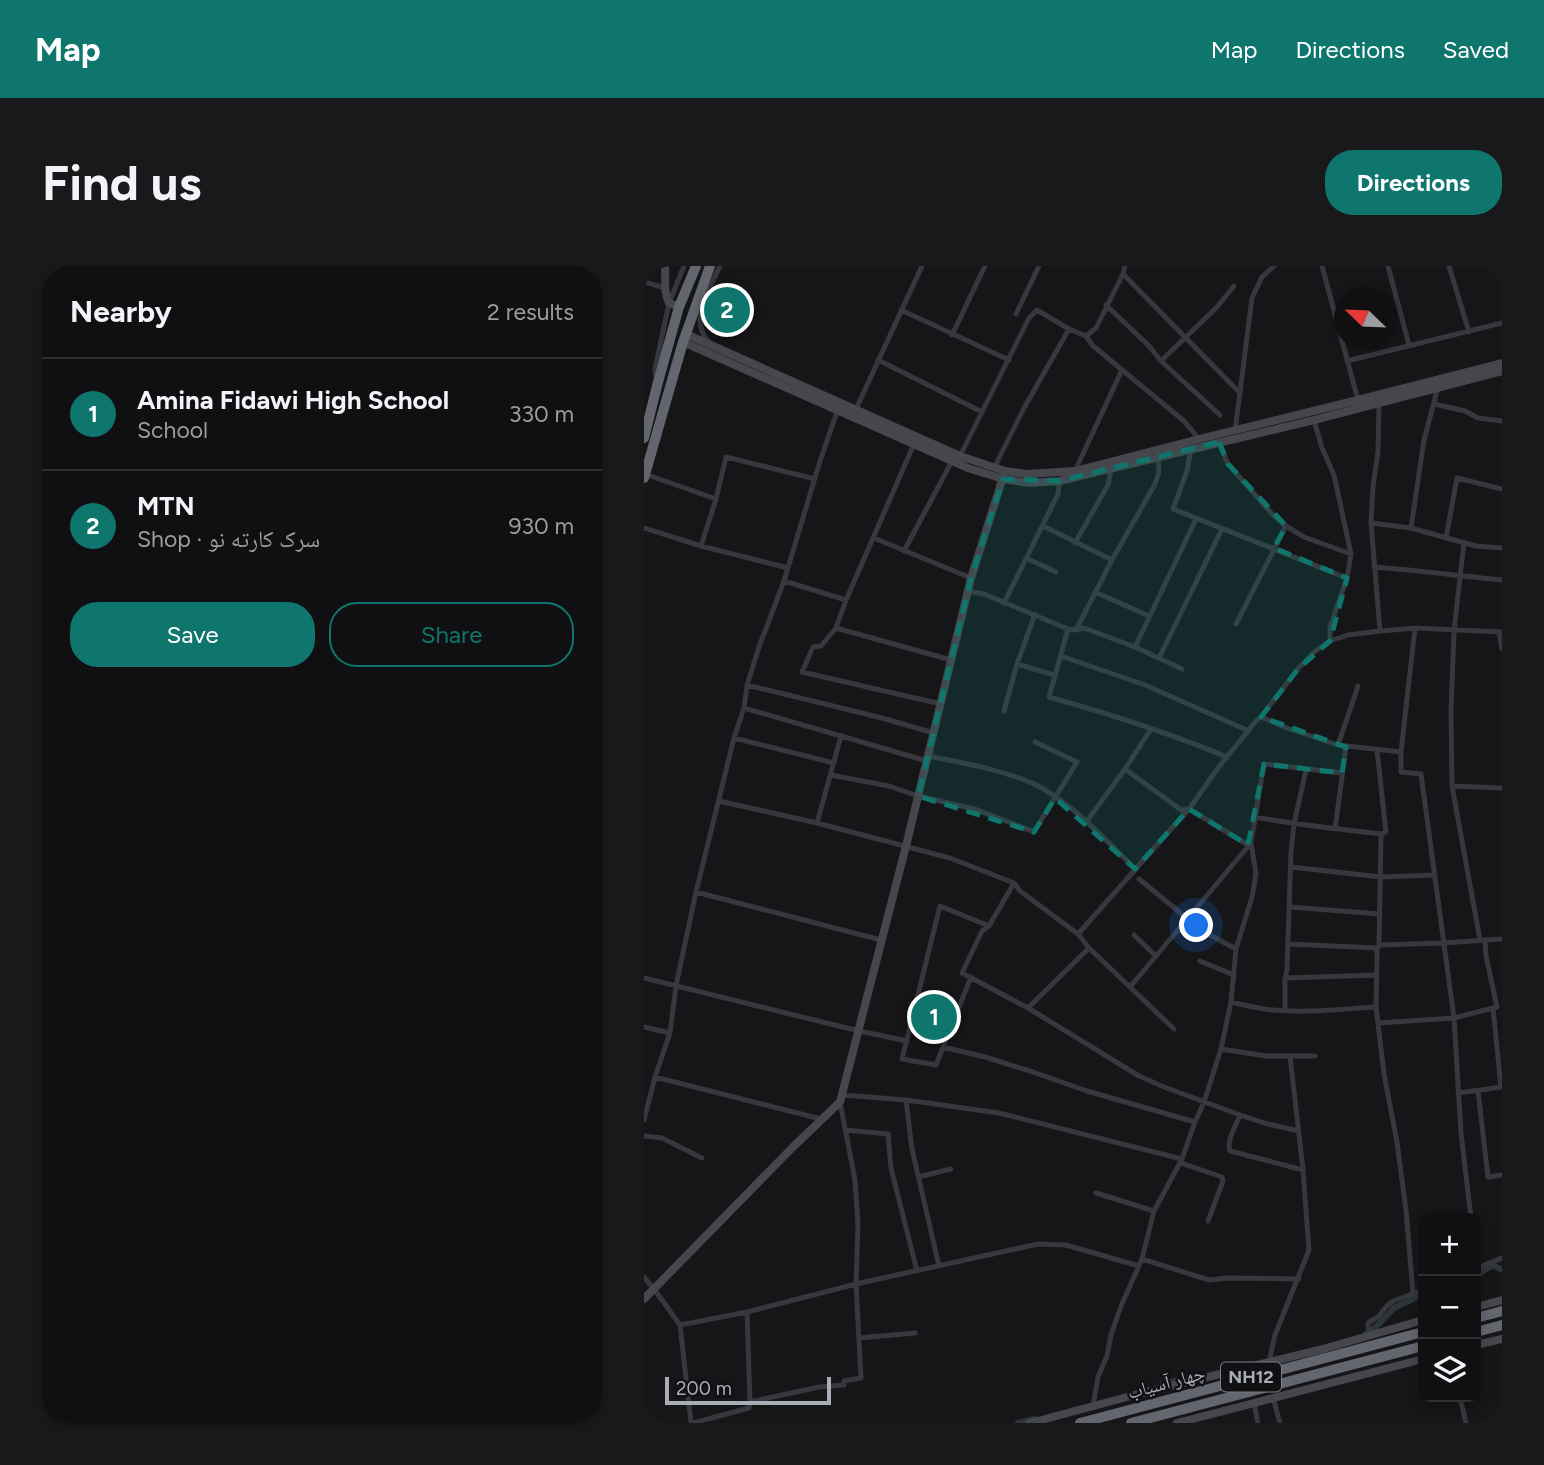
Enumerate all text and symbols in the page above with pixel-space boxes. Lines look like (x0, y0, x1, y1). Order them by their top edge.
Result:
text: Map (35, 30, 101, 69)
text: Map (1211, 35, 1257, 64)
text: Directions (1295, 35, 1405, 64)
text: Saved (1443, 35, 1509, 64)
button: Directions (1325, 150, 1502, 215)
text: Find us (42, 153, 201, 212)
pin: 2 (704, 284, 750, 336)
north arrow (1334, 287, 1397, 350)
text: Nearby (70, 293, 172, 330)
text: 2 results (487, 298, 574, 326)
text: Amina Fidawi High School (137, 384, 449, 416)
text: 1 (88, 400, 98, 428)
text: 330 m (509, 400, 574, 428)
text: School (137, 416, 208, 444)
text: MTN (137, 490, 195, 522)
text: 2 (86, 512, 100, 540)
text: 930 m (508, 512, 574, 540)
text: Shop · سرک کارته نو (137, 525, 320, 553)
button: Save (70, 602, 315, 667)
button: Share (329, 602, 574, 667)
your location (1179, 908, 1213, 942)
pin: 1 (911, 991, 957, 1043)
map controls (1418, 1213, 1481, 1402)
button: + (1418, 1213, 1481, 1276)
button: − (1418, 1276, 1481, 1339)
button: layers (1418, 1339, 1481, 1402)
street label: چهار آسیاب (1125, 1361, 1208, 1404)
road number: NH12 (1221, 1362, 1281, 1392)
scale bar (665, 1374, 831, 1406)
text: 200 m (676, 1377, 732, 1400)

